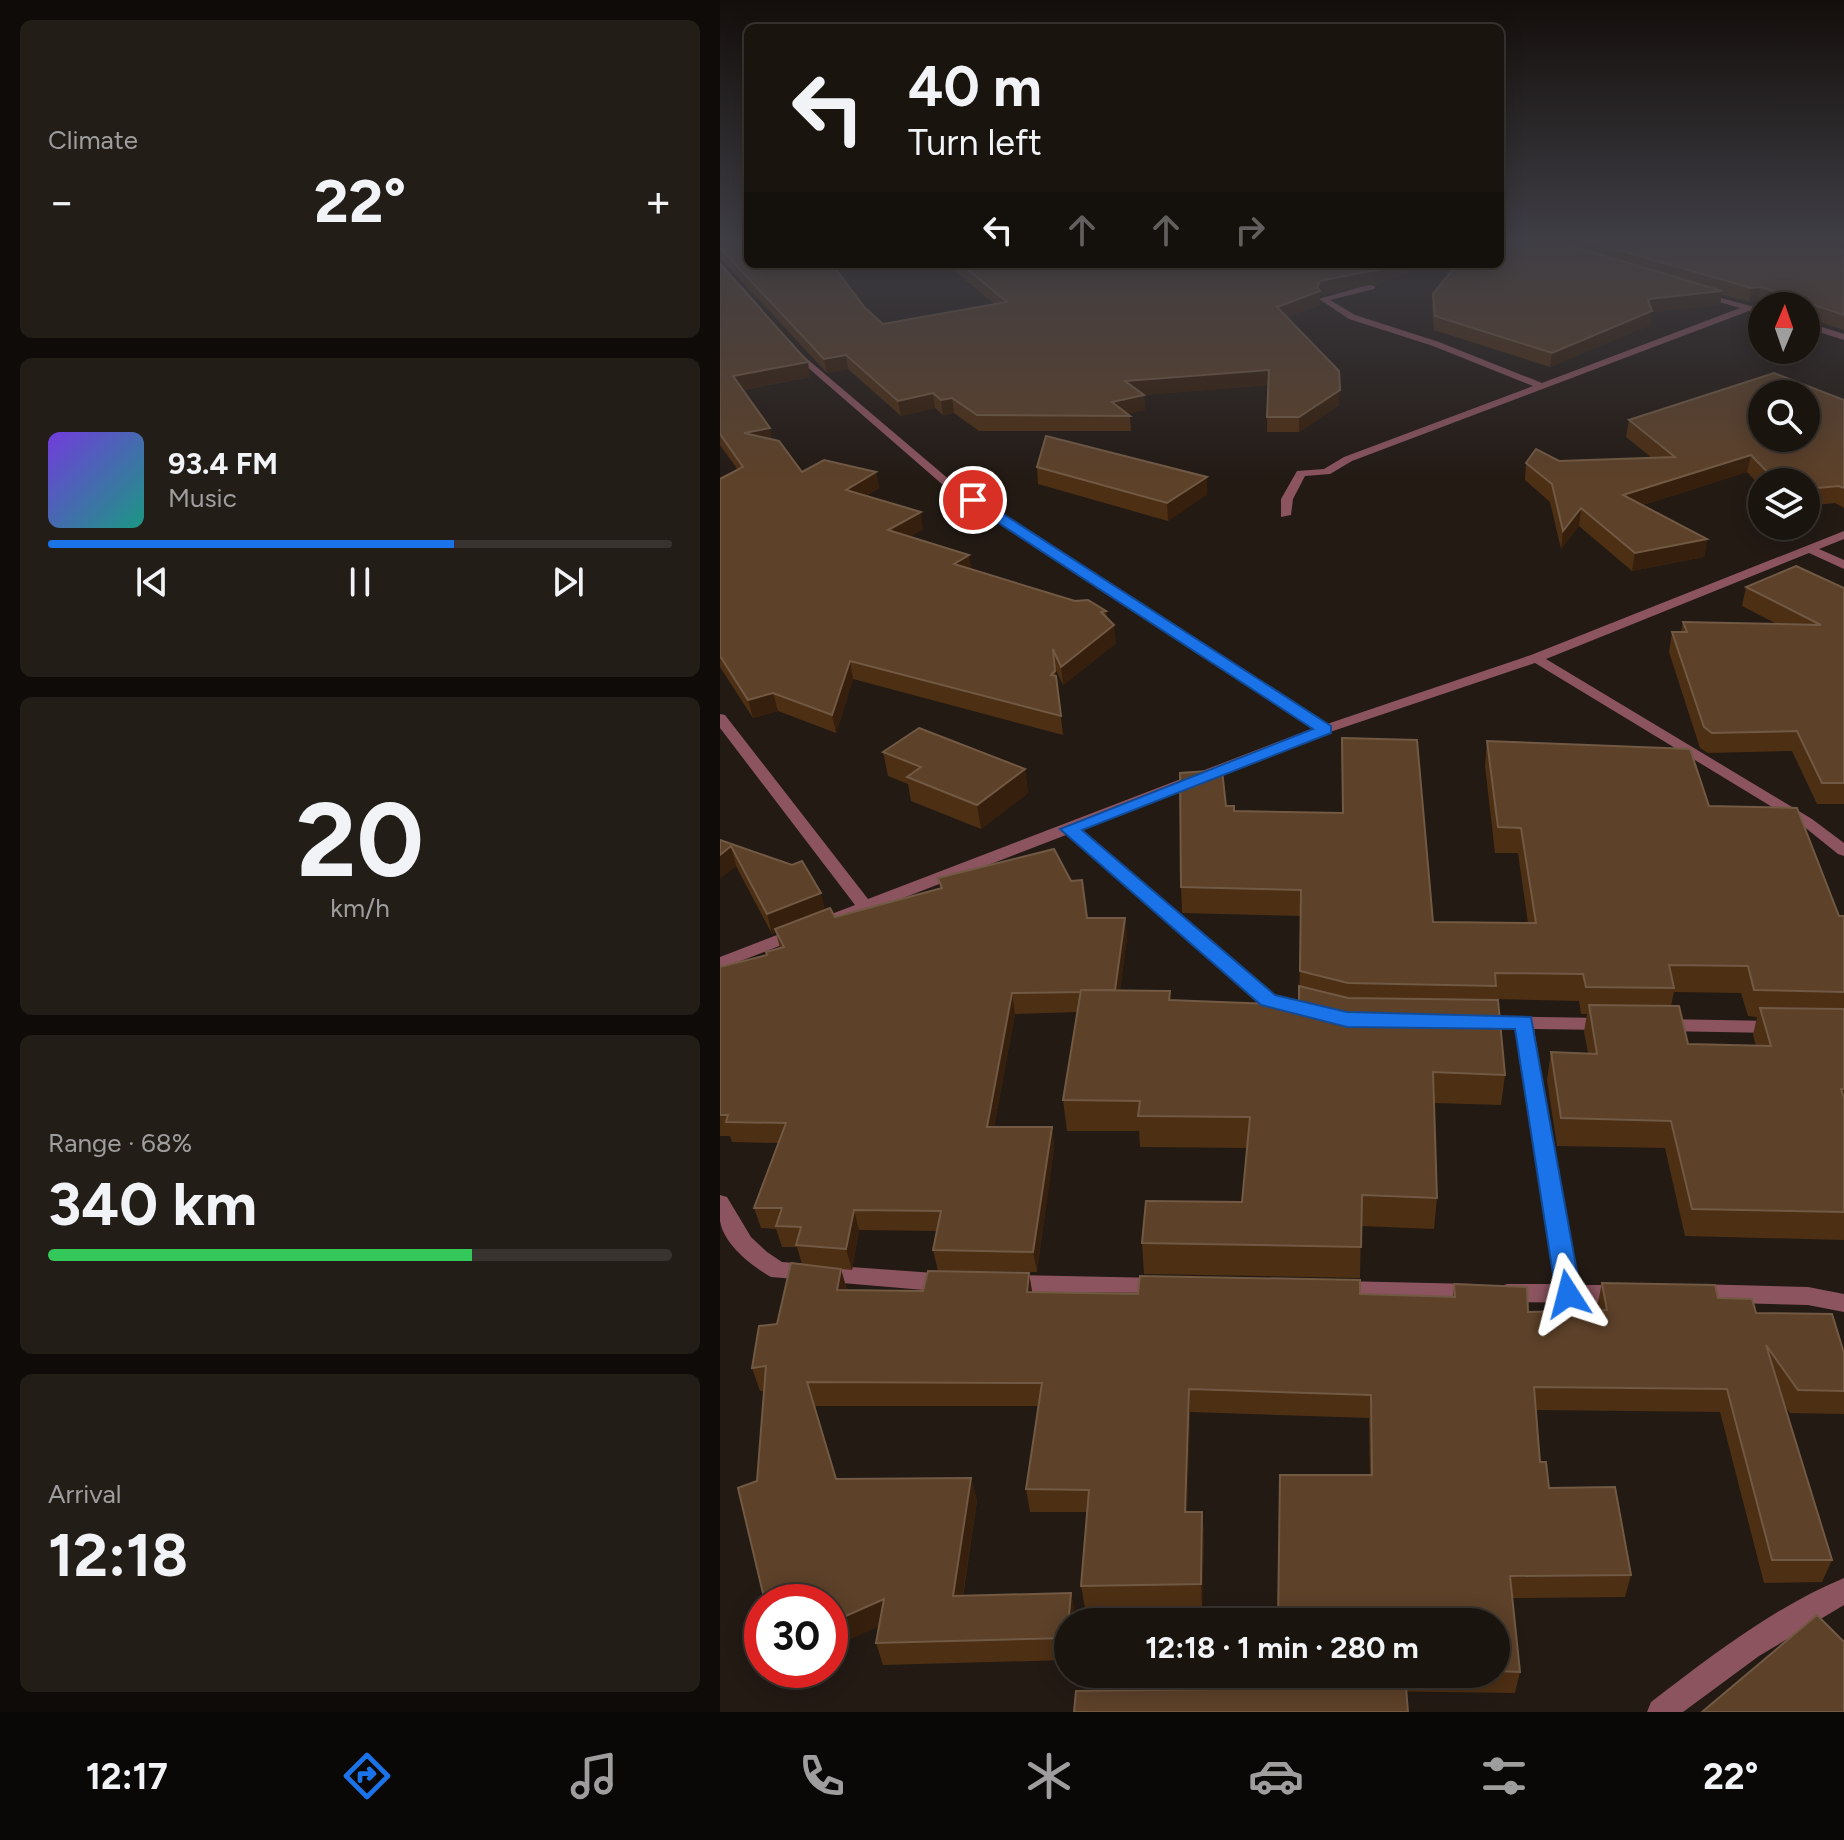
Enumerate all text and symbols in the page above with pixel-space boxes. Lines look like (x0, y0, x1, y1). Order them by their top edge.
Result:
text: 40 m (908, 53, 1042, 120)
icon: left (776, 56, 880, 160)
text: Turn left (908, 121, 1042, 164)
text: Climate (48, 124, 138, 156)
text: 22° (314, 165, 406, 237)
text: − (48, 175, 75, 228)
text: + (645, 175, 672, 228)
icon: left (976, 208, 1020, 252)
icon: ahead (1060, 208, 1104, 252)
icon: ahead (1144, 208, 1188, 252)
icon: right (1228, 208, 1272, 252)
north arrow (1748, 292, 1820, 364)
map controls (1748, 292, 1820, 540)
button: search (1748, 380, 1820, 452)
text: 93.4 FM (168, 445, 278, 482)
pin (939, 466, 1007, 534)
button: layers (1748, 468, 1820, 540)
icon: arrive (951, 478, 995, 522)
text: Music (168, 482, 237, 514)
icon: previous (130, 560, 174, 604)
icon: pause (338, 560, 382, 604)
icon: next (546, 560, 590, 604)
text: 20 (296, 777, 424, 902)
text: km/h (330, 892, 390, 924)
text: Range · 68% (48, 1127, 192, 1159)
text: 340 km (48, 1168, 257, 1240)
position arrow (1526, 1252, 1610, 1336)
text: Arrival (48, 1478, 121, 1510)
text: 12:18 (48, 1519, 188, 1591)
speed limit sign: 30 (744, 1584, 848, 1688)
text: 12:18 · 1 min · 280 m (1145, 1629, 1419, 1666)
icon: directions (339, 1748, 395, 1804)
icon: music (566, 1748, 622, 1804)
icon: phone (794, 1748, 850, 1804)
icon: climate (1021, 1748, 1077, 1804)
icon: car (1248, 1748, 1304, 1804)
icon: filters (1476, 1748, 1532, 1804)
text: 12:17 (86, 1755, 168, 1798)
text: 22° (1703, 1755, 1758, 1798)

